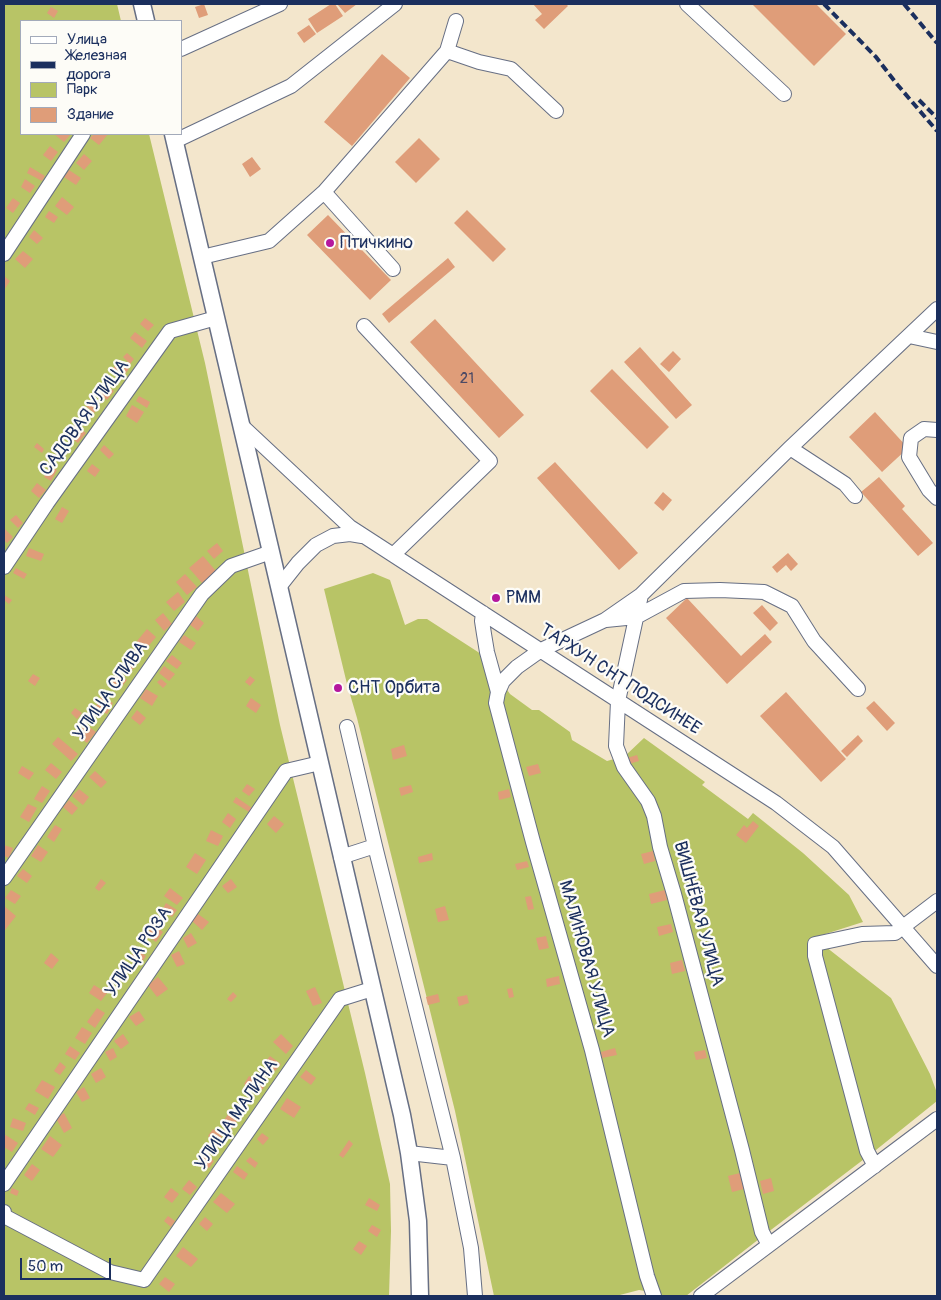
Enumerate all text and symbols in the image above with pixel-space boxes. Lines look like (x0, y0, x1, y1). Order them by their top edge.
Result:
legend (20, 20, 182, 135)
text: Улица (67, 30, 107, 49)
text: Железная дорога (66, 46, 127, 84)
text: Парк (67, 80, 98, 99)
text: Здание (67, 105, 114, 124)
place label: Птичкино (340, 232, 413, 254)
marker: Птичкино (324, 237, 336, 249)
street label: САДОВАЯ УЛИЦА (36, 356, 134, 480)
house number: 21 (460, 370, 474, 388)
place label: РММ (506, 587, 541, 609)
marker: РММ (490, 592, 502, 604)
street label: ТАРХУН СНТ ПОДСИНЕЕ (535, 620, 705, 740)
street label: УЛИЦА СЛИВА (69, 638, 153, 744)
place label: СНТ Орбита (348, 677, 440, 699)
marker: СНТ Орбита (332, 682, 344, 694)
street label: ВИШНЁВАЯ УЛИЦА (668, 839, 728, 989)
street label: МАЛИНОВАЯ УЛИЦА (553, 878, 619, 1040)
street label: УЛИЦА РОЗА (101, 903, 177, 1001)
street label: УЛИЦА МАЛИНА (191, 1056, 283, 1174)
scale bar (22, 1248, 114, 1280)
text: 50 m (28, 1257, 63, 1276)

